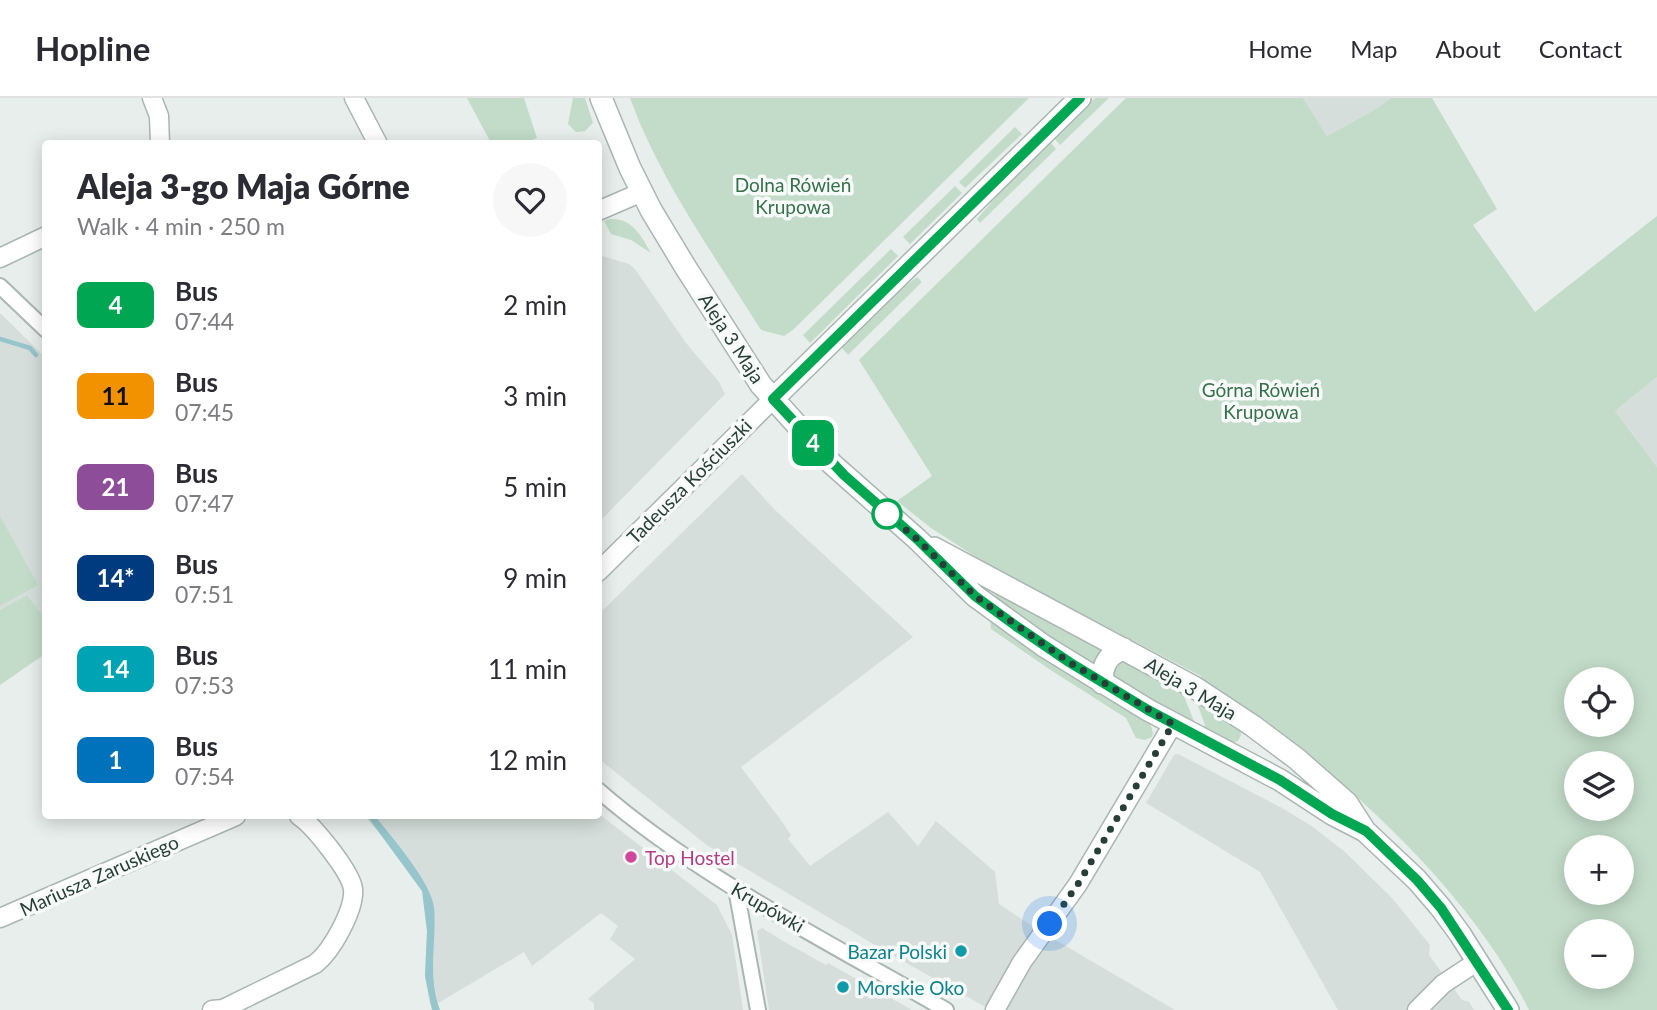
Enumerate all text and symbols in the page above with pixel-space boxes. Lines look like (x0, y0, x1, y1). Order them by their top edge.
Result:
text: Hopline (35, 28, 150, 68)
text: Home (1248, 34, 1312, 63)
text: Map (1350, 34, 1398, 63)
text: About (1436, 34, 1501, 63)
text: Contact (1539, 34, 1622, 63)
button: heart (493, 163, 567, 237)
text: Aleja 3-go Maja Górne (77, 166, 410, 206)
park label: Dolna Rówień Krupowa (735, 173, 851, 218)
text: Walk · 4 min · 250 m (77, 212, 285, 240)
text: Bus (175, 275, 218, 307)
text: 2 min (503, 289, 567, 321)
street label: Aleja 3 Maja (694, 289, 770, 387)
text: 4 (109, 290, 122, 319)
text: 07:44 (175, 307, 234, 335)
text: Bus (175, 366, 218, 398)
park label: Górna Rówień Krupowa (1202, 378, 1320, 423)
text: 3 min (503, 380, 567, 412)
text: 11 (102, 381, 129, 410)
text: 07:45 (175, 398, 234, 426)
street label: Tadeusza Kościuszki (622, 414, 756, 548)
line badge: 4 (790, 420, 836, 466)
text: 4 (806, 428, 820, 457)
text: Bus (175, 457, 218, 489)
text: 5 min (503, 471, 567, 503)
text: 21 (102, 472, 129, 501)
text: 07:47 (175, 489, 234, 517)
unlabelled marker (872, 499, 902, 529)
text: Bus (175, 548, 218, 580)
text: 9 min (503, 562, 567, 594)
text: 14* (96, 563, 135, 592)
text: 07:51 (175, 580, 234, 608)
text: Bus (175, 639, 218, 671)
street label: Aleja 3 Maja (1141, 652, 1241, 724)
text: 11 min (488, 653, 567, 685)
text: 14 (102, 654, 129, 683)
map controls (1564, 667, 1634, 989)
button: locate (1564, 667, 1634, 737)
text: 07:53 (175, 671, 234, 699)
text: Bus (175, 730, 218, 762)
text: 12 min (488, 744, 567, 776)
text: 1 (109, 745, 122, 774)
button: layers (1564, 751, 1634, 821)
text: 07:54 (175, 762, 234, 790)
street label: Mariusza Zaruskiego (16, 830, 182, 920)
button: + (1564, 835, 1634, 905)
place label: Top Hostel (645, 846, 735, 869)
marker: Top Hostel (623, 849, 639, 865)
street label: Krupówki (727, 877, 809, 937)
your location (1032, 906, 1067, 941)
button: − (1564, 919, 1634, 989)
place label: Bazar Polski (847, 940, 947, 963)
marker: Bazar Polski (953, 943, 969, 959)
place label: Morskie Oko (857, 976, 964, 999)
marker: Morskie Oko (835, 979, 851, 995)

